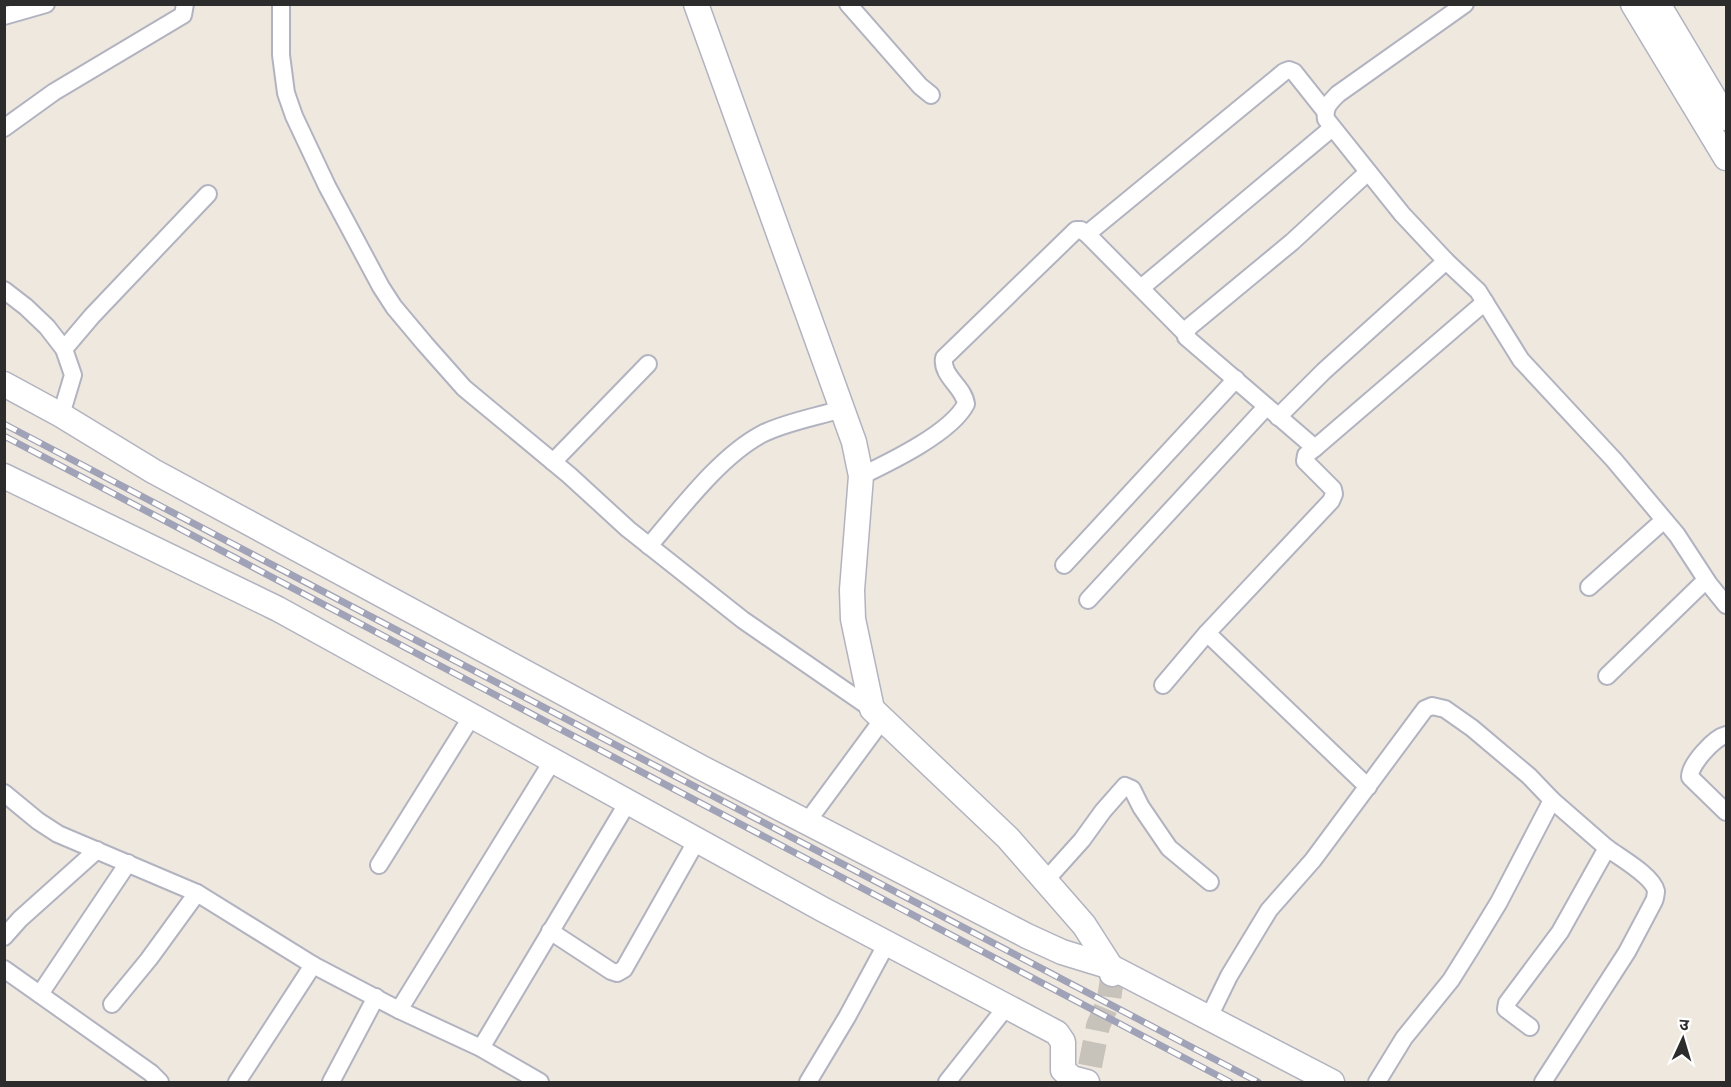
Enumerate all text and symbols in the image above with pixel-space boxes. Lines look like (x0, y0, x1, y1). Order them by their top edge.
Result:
north arrow (1653, 1009, 1713, 1069)
text: उ (1679, 1014, 1690, 1034)

